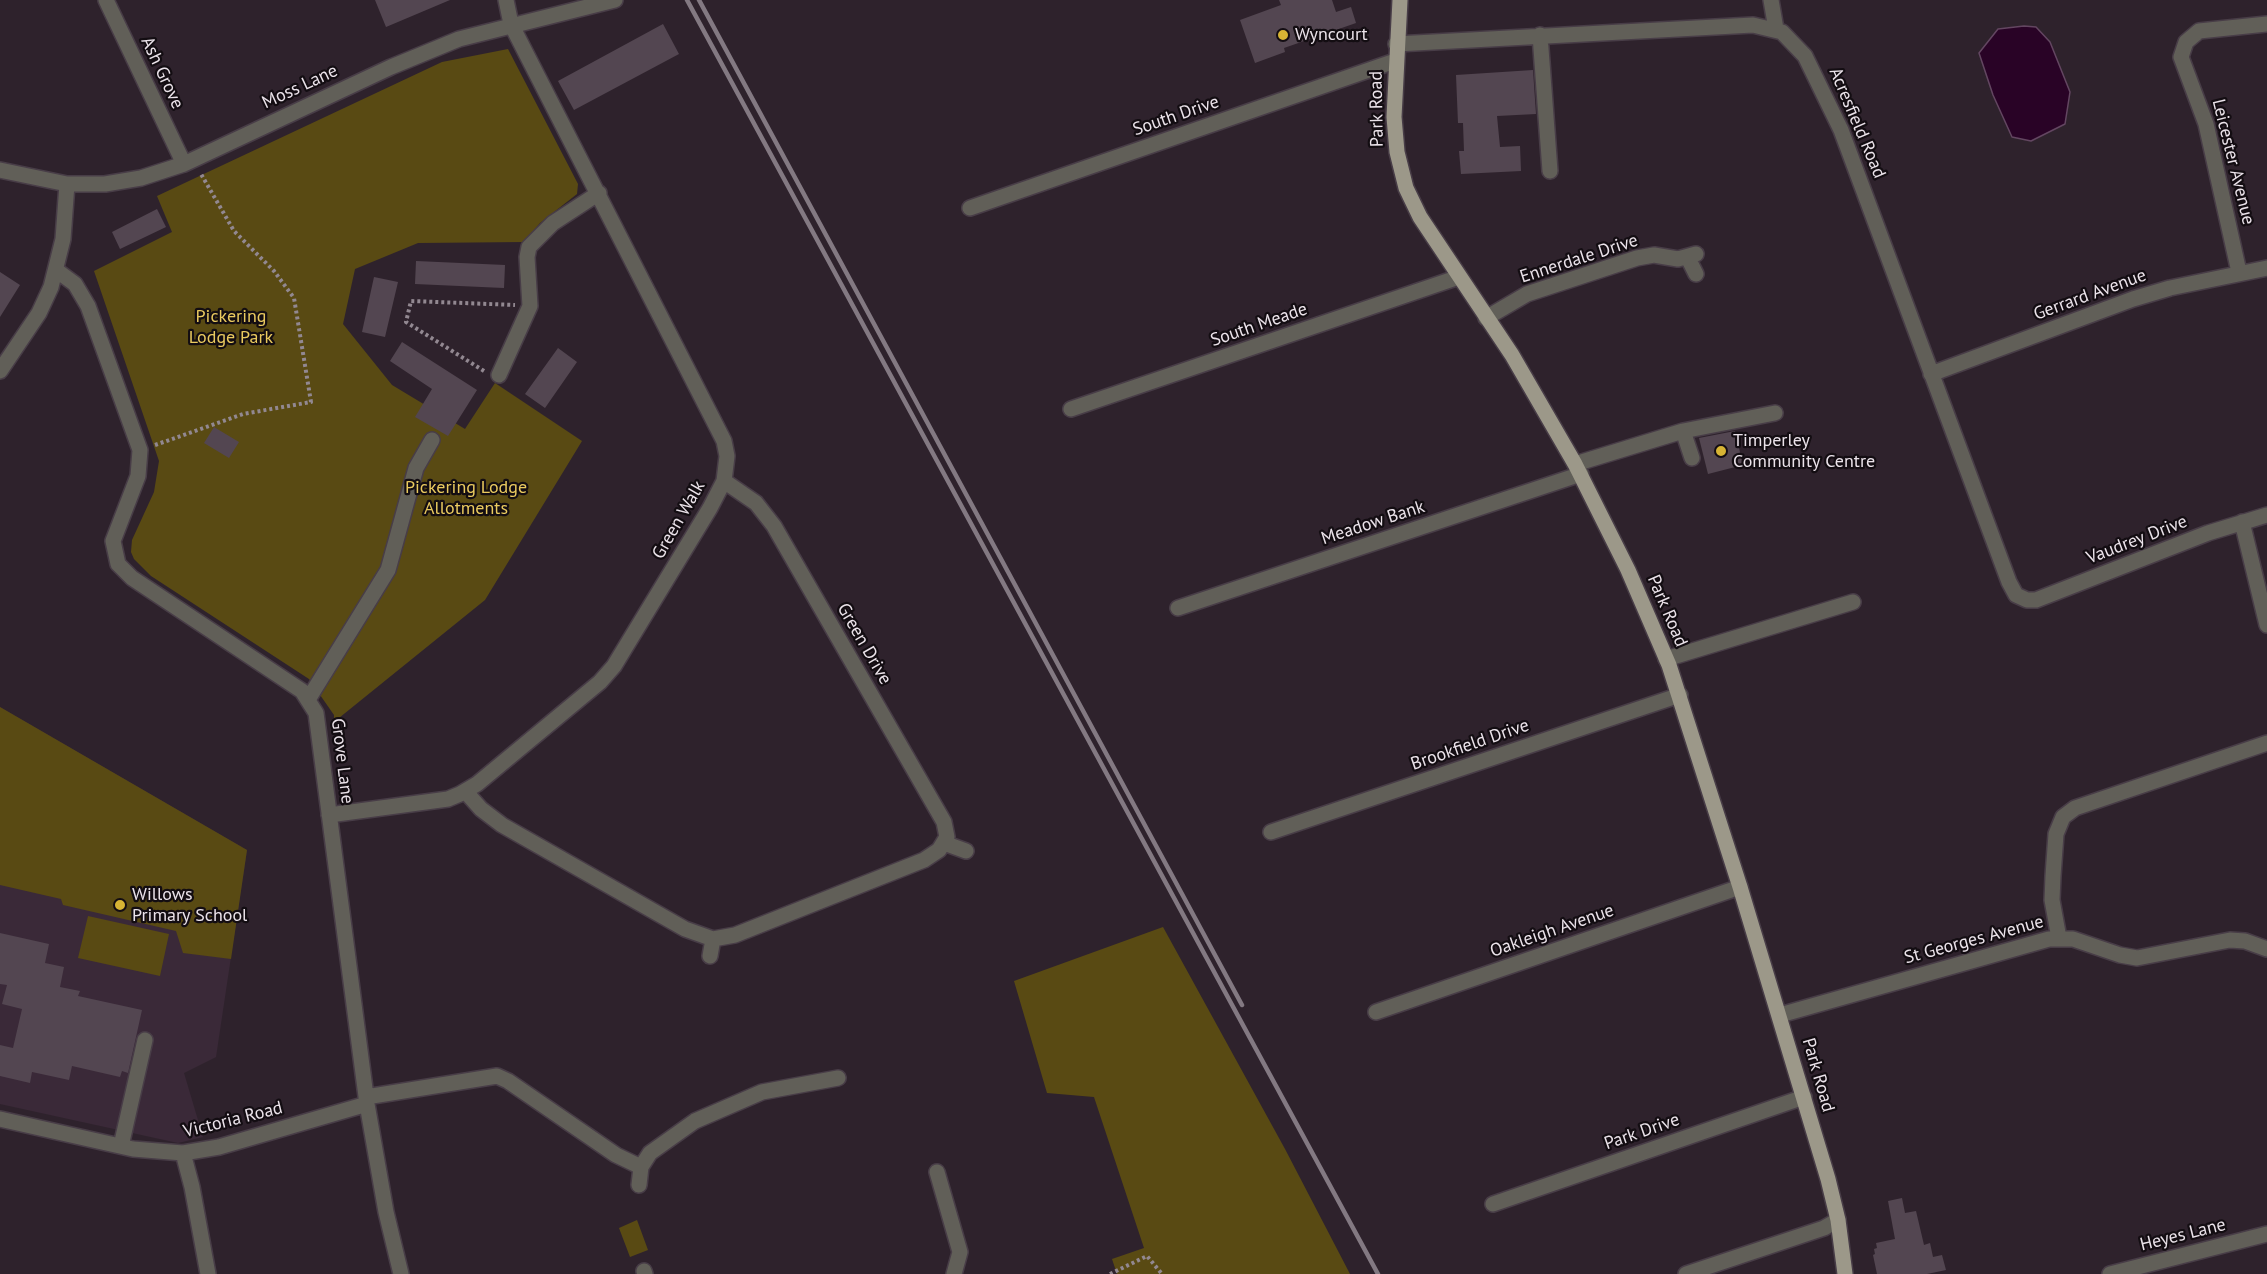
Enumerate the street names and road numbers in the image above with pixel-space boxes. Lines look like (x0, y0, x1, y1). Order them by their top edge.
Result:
street label: Ash Grove (136, 34, 188, 112)
street label: Moss Lane (259, 60, 341, 114)
street label: Acresfield Road (1824, 64, 1890, 182)
street label: Park Road (1366, 71, 1388, 147)
street label: South Drive (1130, 91, 1222, 141)
street label: Leicester Avenue (2207, 97, 2259, 227)
street label: Ennerdale Drive (1517, 230, 1641, 288)
street label: Gerrard Avenue (2031, 265, 2149, 325)
street label: South Meade (1208, 298, 1310, 352)
street label: Green Walk (648, 477, 710, 563)
street label: Meadow Bank (1319, 496, 1427, 550)
street label: Vaudrey Drive (2084, 511, 2190, 569)
street label: Park Road (1642, 572, 1692, 650)
street label: Green Drive (832, 600, 896, 688)
street label: Brookfield Drive (1408, 715, 1532, 775)
street label: Grove Lane (326, 717, 358, 805)
street label: Oakleigh Avenue (1487, 900, 1617, 962)
street label: St Georges Avenue (1902, 911, 2046, 969)
street label: Park Road (1797, 1035, 1839, 1115)
street label: Victoria Road (181, 1097, 285, 1143)
street label: Park Drive (1601, 1109, 1683, 1155)
street label: Heyes Lane (2138, 1214, 2228, 1256)

